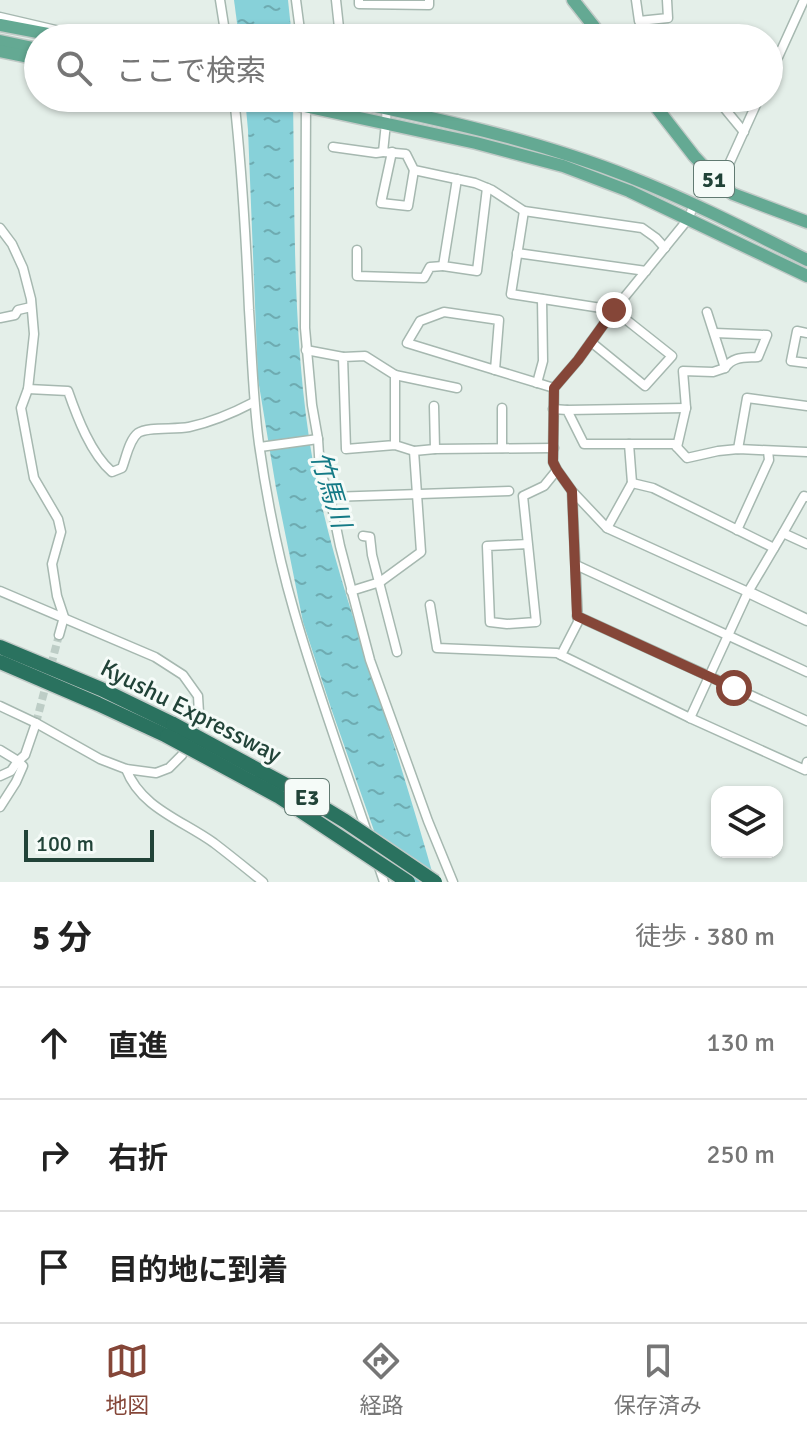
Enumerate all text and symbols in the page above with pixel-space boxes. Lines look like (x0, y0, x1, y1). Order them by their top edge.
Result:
search box (24, 24, 783, 112)
icon: search (52, 46, 96, 90)
text: ここで検索 (116, 53, 266, 90)
road number: 51 (694, 161, 734, 197)
route end (596, 292, 632, 328)
water label: 竹馬川 (303, 448, 358, 535)
street label: Kyushu Expressway (95, 652, 287, 770)
route start (716, 670, 752, 706)
road number: E3 (285, 779, 329, 815)
map controls (711, 786, 783, 858)
button: layers (711, 786, 783, 858)
scale bar (24, 826, 154, 862)
text: 100 m (36, 830, 94, 857)
text: 5 分 (32, 917, 92, 959)
text: 徒歩 · 380 m (635, 921, 775, 953)
icon: ahead (32, 1021, 76, 1065)
text: 130 m (706, 1027, 775, 1059)
text: 直進 (108, 1028, 168, 1065)
icon: right (32, 1133, 76, 1177)
text: 250 m (706, 1139, 775, 1171)
text: 右折 (108, 1140, 168, 1177)
icon: arrive (32, 1245, 76, 1289)
text: 目的地に到着 (108, 1252, 288, 1289)
tab: 地図 (105, 1339, 149, 1419)
tab: 経路 (359, 1339, 404, 1419)
tab: 保存済み (614, 1339, 702, 1419)

